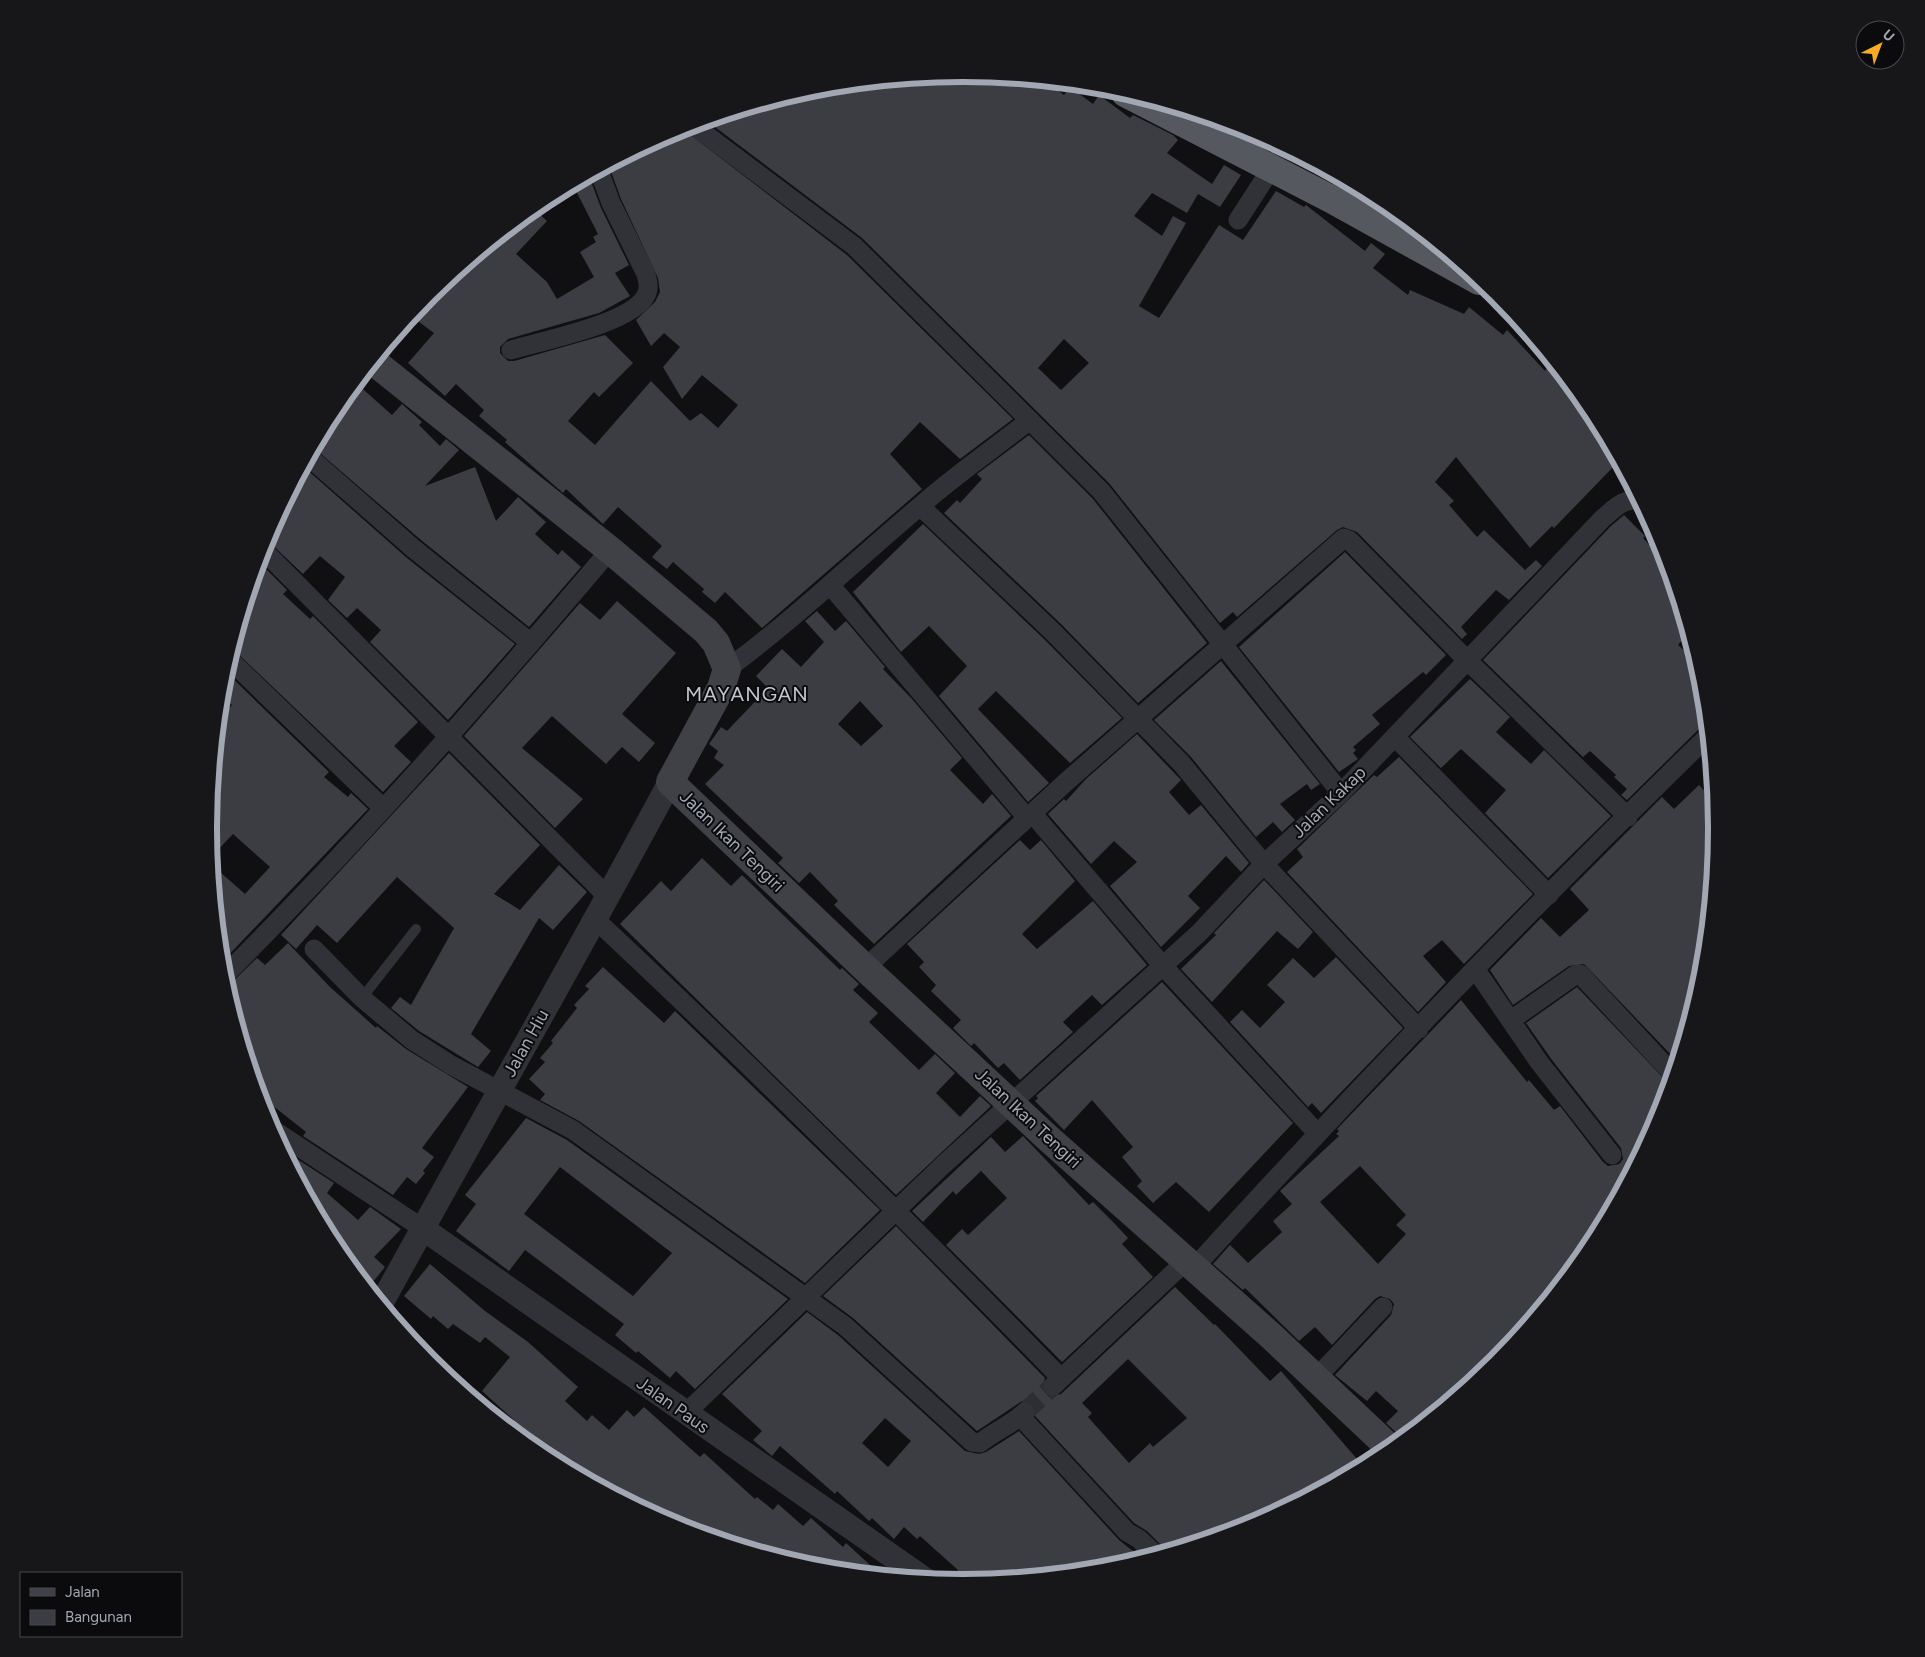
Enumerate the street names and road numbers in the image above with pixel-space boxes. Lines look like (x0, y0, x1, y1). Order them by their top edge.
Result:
street label: Jalan Kakap (1287, 761, 1371, 843)
street label: Jalan Ikan Tengiri (675, 786, 789, 896)
street label: Jalan Hiu (498, 1005, 554, 1081)
street label: Jalan Ikan Tengiri (970, 1063, 1086, 1173)
street label: Jalan Paus (632, 1372, 714, 1438)

